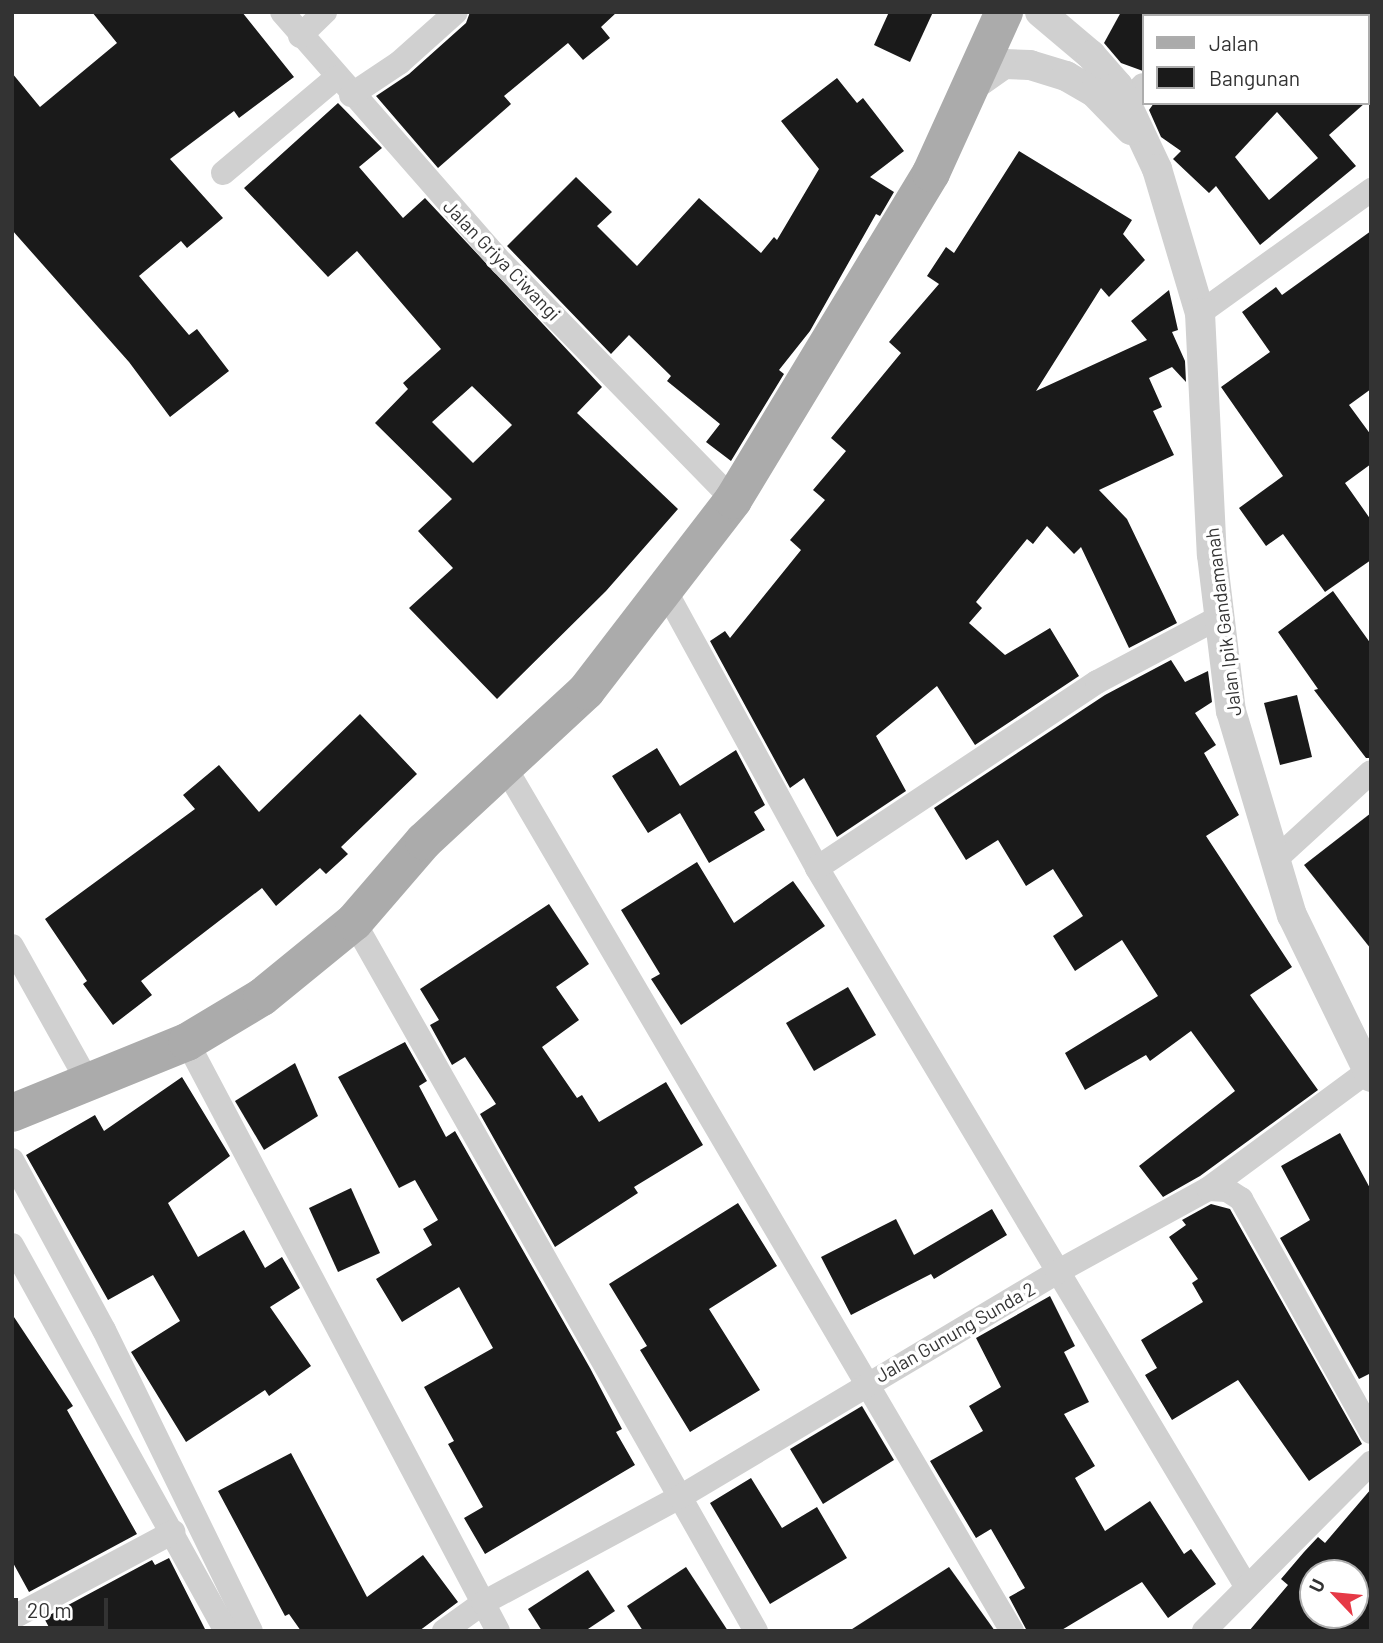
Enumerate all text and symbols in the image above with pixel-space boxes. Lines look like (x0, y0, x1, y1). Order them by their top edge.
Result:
legend (1142, 14, 1369, 105)
text: Jalan (1209, 30, 1259, 55)
text: Bangunan (1209, 65, 1300, 90)
street label: Jalan Griya Ciwangi (439, 195, 565, 325)
street label: Jalan Ipik Gandamanah (1200, 527, 1246, 717)
street label: Jalan Gunung Sunda 2 (871, 1277, 1039, 1387)
north arrow (1299, 1559, 1369, 1629)
text: U (1304, 1575, 1329, 1596)
scale bar (18, 1584, 112, 1628)
text: 20 m (27, 1597, 72, 1622)

